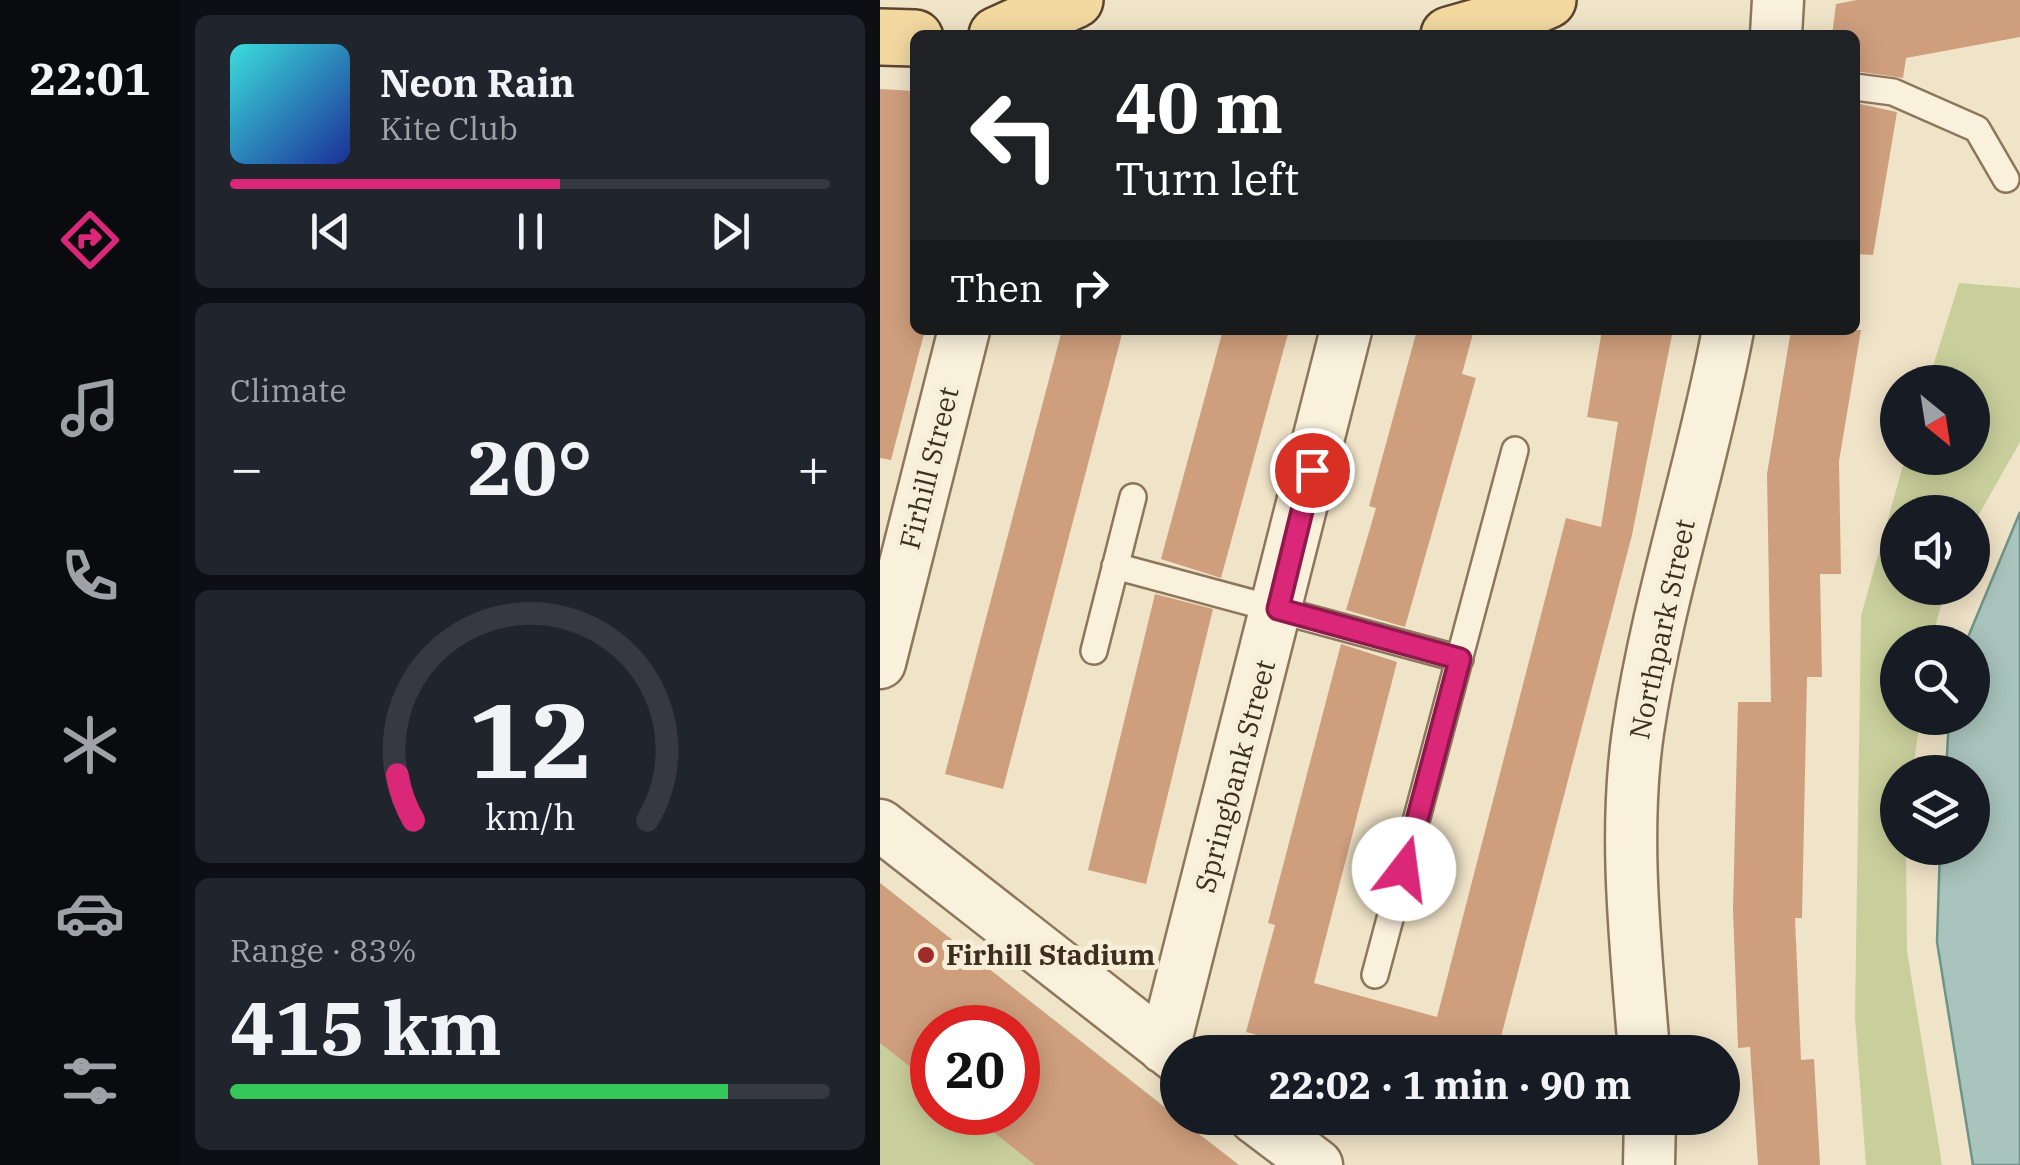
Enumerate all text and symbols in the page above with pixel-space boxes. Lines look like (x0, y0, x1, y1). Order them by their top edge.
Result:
text: 22:01 (29, 49, 151, 107)
text: Neon Rain (380, 58, 575, 107)
text: 40 m (1115, 61, 1283, 152)
icon: left (950, 70, 1080, 200)
text: Kite Club (380, 107, 518, 149)
text: Turn left (1115, 149, 1299, 207)
icon: previous (303, 204, 358, 259)
icon: pause (503, 204, 558, 259)
icon: next (703, 204, 758, 259)
icon: directions (55, 205, 125, 275)
icon: right (1063, 260, 1118, 315)
text: Then (950, 263, 1043, 312)
north arrow (1880, 365, 1990, 475)
map controls (1880, 365, 1990, 865)
text: Climate (230, 369, 347, 411)
icon: music (55, 373, 125, 443)
street label: Firhill Street (890, 383, 967, 553)
text: 20° (467, 418, 593, 516)
pin (1270, 428, 1355, 513)
text: − (230, 432, 263, 503)
text: + (797, 432, 830, 503)
icon: arrive (1285, 443, 1340, 498)
button: sound (1880, 495, 1990, 605)
street label: Northpark Street (1620, 515, 1703, 742)
icon: phone (55, 541, 125, 611)
button: search (1880, 625, 1990, 735)
street label: Springbank Street (1186, 655, 1283, 896)
text: 12 (468, 671, 592, 807)
icon: climate (55, 710, 125, 780)
button: layers (1880, 755, 1990, 865)
text: km/h (485, 793, 575, 840)
position arrow (1352, 817, 1456, 921)
icon: car (55, 878, 125, 948)
text: Range · 83% (230, 929, 417, 971)
place label: Firhill Stadium (946, 936, 1155, 973)
marker: Firhill Stadium (915, 944, 937, 966)
text: 415 km (230, 978, 502, 1076)
speed limit sign: 20 (910, 1005, 1040, 1135)
icon: filters (55, 1046, 125, 1116)
text: 22:02 · 1 min · 90 m (1269, 1060, 1631, 1109)

